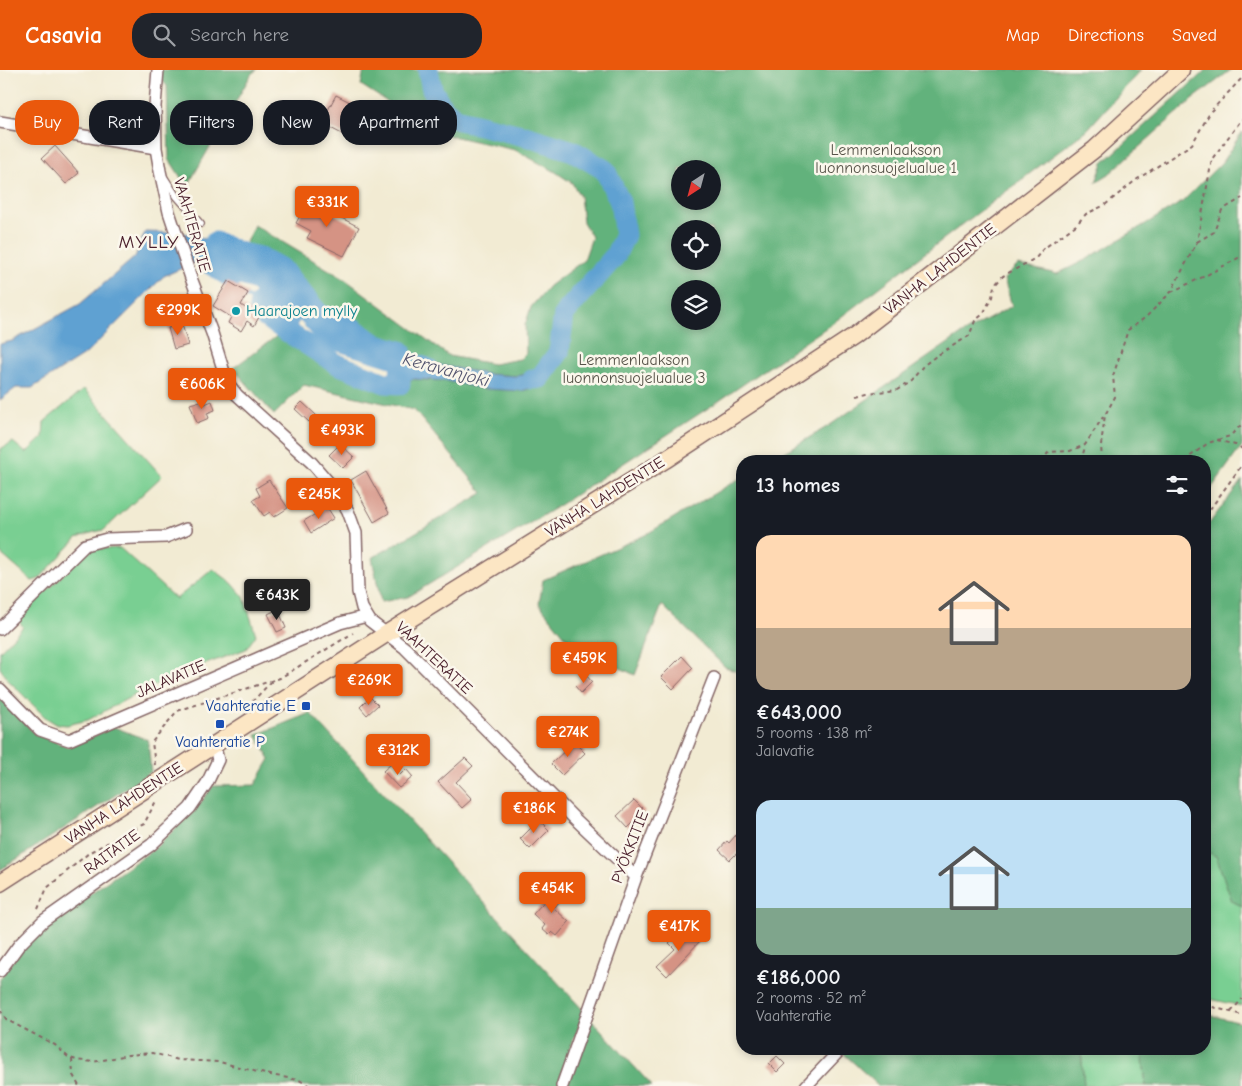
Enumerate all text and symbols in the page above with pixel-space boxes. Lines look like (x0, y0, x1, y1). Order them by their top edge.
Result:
search box (132, 13, 482, 58)
text: Casavia (25, 21, 102, 49)
icon: search (150, 21, 178, 49)
text: Search here (190, 24, 289, 46)
text: Map (1006, 25, 1040, 46)
text: Directions (1068, 25, 1144, 46)
text: Saved (1172, 25, 1217, 46)
chip: Buy (15, 100, 79, 145)
chip: Rent (89, 100, 160, 145)
chip: Filters (170, 100, 253, 145)
chip: New (263, 100, 330, 145)
chip: Apartment (340, 100, 457, 145)
park label: Lemmenlaakson luonnonsuojelualue 1 (815, 141, 957, 177)
north arrow (671, 160, 721, 210)
map controls (671, 160, 721, 330)
street label: VAAHTERATIE (170, 176, 214, 275)
pin: €331K (292, 186, 362, 228)
text: €331K (306, 193, 348, 211)
button: locate (671, 220, 721, 270)
street label: VANHA LAHDENTIE (880, 220, 1000, 318)
district label: MYLLY (119, 231, 179, 253)
button: layers (671, 280, 721, 330)
pin: €299K (143, 294, 213, 336)
text: €299K (156, 301, 200, 319)
place label: Haarajoen mylly (246, 302, 358, 320)
marker: Haarajoen mylly (230, 305, 242, 317)
water label: Keravanjoki (400, 348, 492, 392)
park label: Lemmenlaakson luonnonsuojelualue 3 (562, 351, 706, 387)
pin: €606K (167, 368, 237, 410)
text: €606K (179, 375, 225, 393)
pin: €493K (307, 414, 377, 456)
text: €493K (320, 421, 364, 439)
street label: VANHA LAHDENTIE (542, 453, 668, 541)
icon: filters (1163, 471, 1191, 499)
text: 13 homes (756, 473, 840, 497)
pin: €245K (284, 478, 354, 520)
text: €245K (297, 485, 341, 503)
icon: home (929, 568, 1019, 658)
pin: €643K (242, 578, 312, 621)
text: €643K (255, 586, 299, 604)
street label: VAAHTERATIE (392, 618, 476, 698)
pin: €459K (549, 642, 619, 684)
text: €459K (562, 649, 606, 667)
street label: JALAVATIE (134, 656, 209, 702)
pin: €269K (334, 664, 404, 706)
text: €269K (347, 671, 391, 689)
place label: Vaahteratie E (206, 697, 296, 715)
marker: Vaahteratie E (300, 700, 312, 712)
text: €643,000 (756, 700, 842, 724)
pin: €274K (533, 716, 603, 758)
marker: Vaahteratie P (214, 718, 226, 730)
text: €274K (547, 723, 589, 741)
text: 5 rooms · 138 m² (756, 724, 872, 742)
place label: Vaahteratie P (175, 733, 265, 751)
pin: €312K (363, 734, 433, 776)
text: €312K (377, 741, 419, 759)
text: Jalavatie (756, 742, 814, 760)
street label: VANHA LAHDENTIE (62, 758, 187, 848)
pin: €186K (499, 792, 569, 834)
text: €186K (513, 799, 555, 817)
street label: PYÖKKITIE (608, 808, 652, 886)
street label: RAITATIE (81, 826, 144, 878)
icon: home (929, 833, 1019, 923)
pin: €454K (517, 872, 587, 914)
text: €454K (530, 879, 574, 897)
pin: €417K (644, 910, 714, 952)
text: €417K (658, 917, 700, 935)
text: €186,000 (756, 965, 841, 989)
text: 2 rooms · 52 m² (756, 989, 866, 1007)
text: Vaahteratie (756, 1007, 831, 1025)

